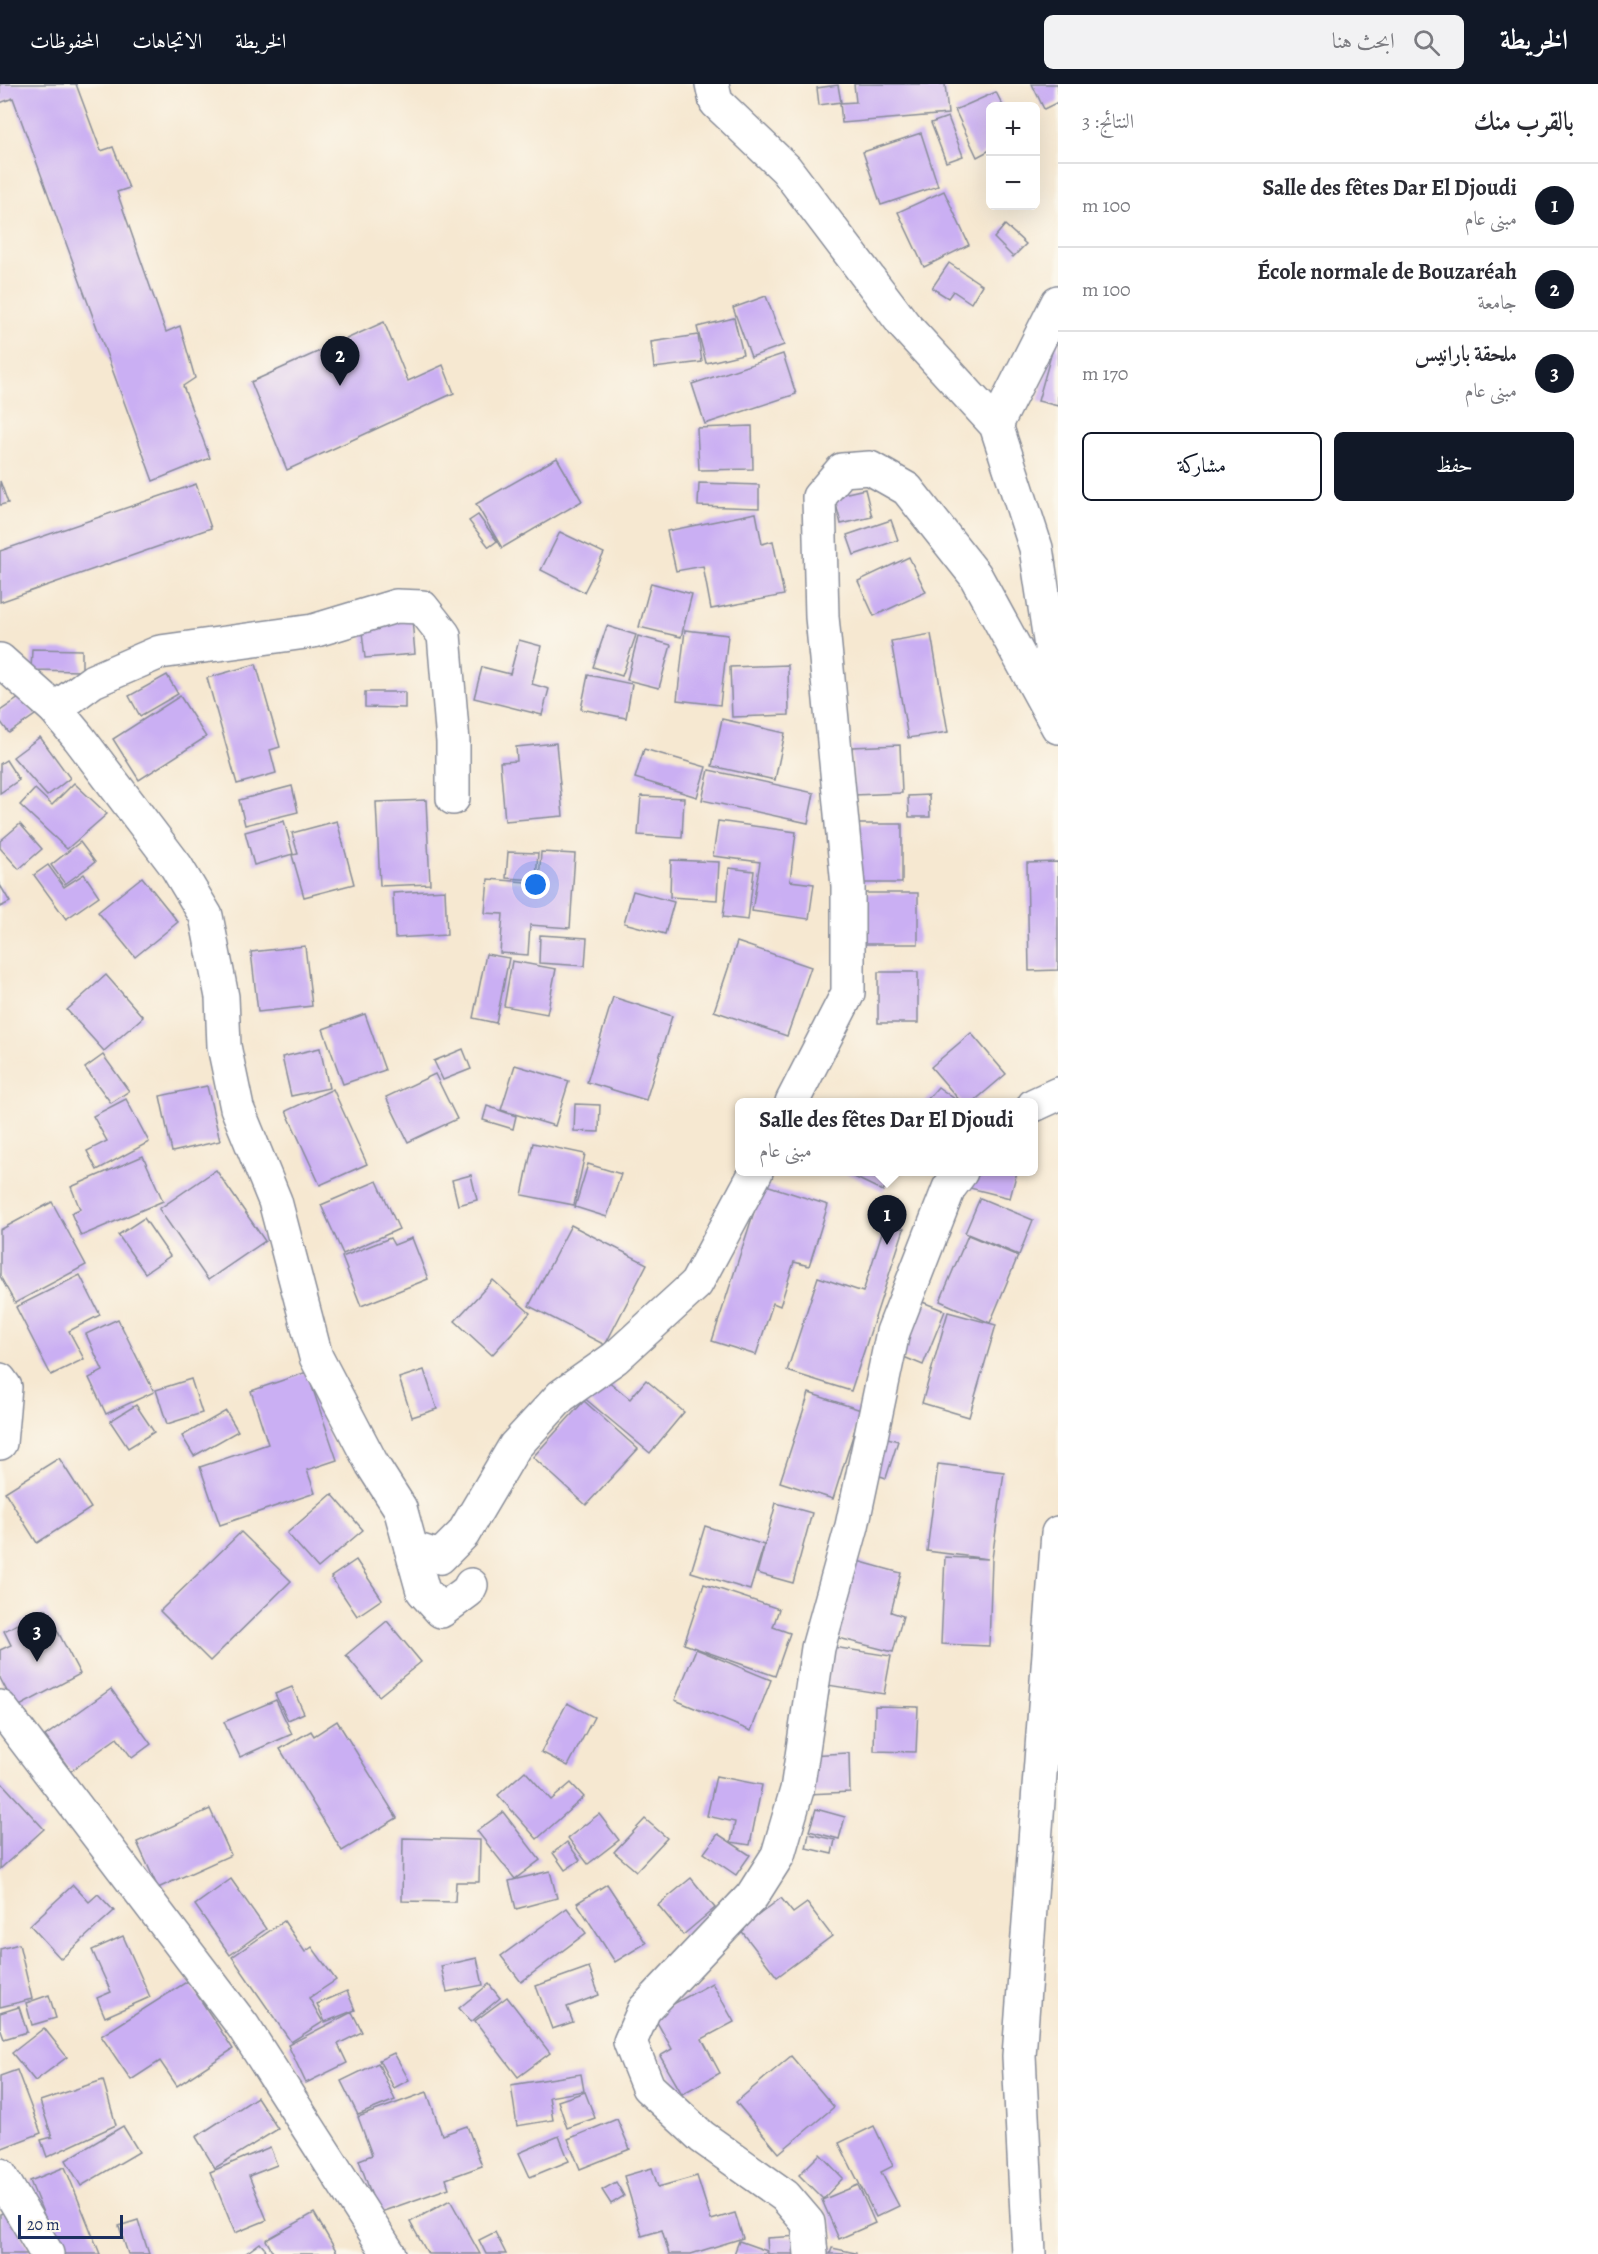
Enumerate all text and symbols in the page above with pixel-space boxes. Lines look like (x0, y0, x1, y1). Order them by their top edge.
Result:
search box (1044, 15, 1464, 69)
text: الخريطة (1500, 21, 1568, 59)
text: ابحث هنا (1332, 26, 1395, 56)
icon: search (1410, 26, 1443, 59)
text: المحفوظات (30, 27, 99, 55)
text: الاتجاهات (132, 27, 202, 55)
text: الخريطة (235, 27, 286, 55)
map controls (986, 102, 1040, 210)
button: + (986, 102, 1040, 156)
text: بالقرب منك (1473, 104, 1574, 139)
text: النتائج: 3 (1082, 108, 1134, 135)
button: − (986, 156, 1040, 210)
text: Salle des fêtes Dar El Djoudi (1262, 173, 1517, 203)
text: 100 m (1082, 192, 1131, 219)
text: 1 (1551, 192, 1558, 219)
text: مبنى عام (1464, 205, 1517, 232)
text: École normale de Bouzaréah (1257, 257, 1517, 287)
text: 100 m (1082, 276, 1131, 303)
text: 2 (1550, 276, 1559, 303)
text: جامعة (1478, 289, 1517, 316)
pin: 2 (320, 336, 360, 386)
text: ملحقة بارانيس (1415, 339, 1517, 369)
text: 170 m (1082, 360, 1129, 387)
text: 3 (1550, 360, 1559, 387)
text: مبنى عام (1464, 377, 1517, 404)
button: مشاركة (1082, 432, 1322, 501)
button: حفظ (1334, 432, 1574, 501)
your location (521, 870, 550, 899)
popup (735, 1098, 1038, 1176)
text: Salle des fêtes Dar El Djoudi (759, 1105, 1014, 1135)
text: مبنى عام (759, 1137, 812, 1164)
pin: 1 (868, 1196, 906, 1245)
pin: 3 (18, 1612, 57, 1662)
scale bar (18, 2212, 123, 2240)
text: 20 m (27, 2214, 60, 2236)

